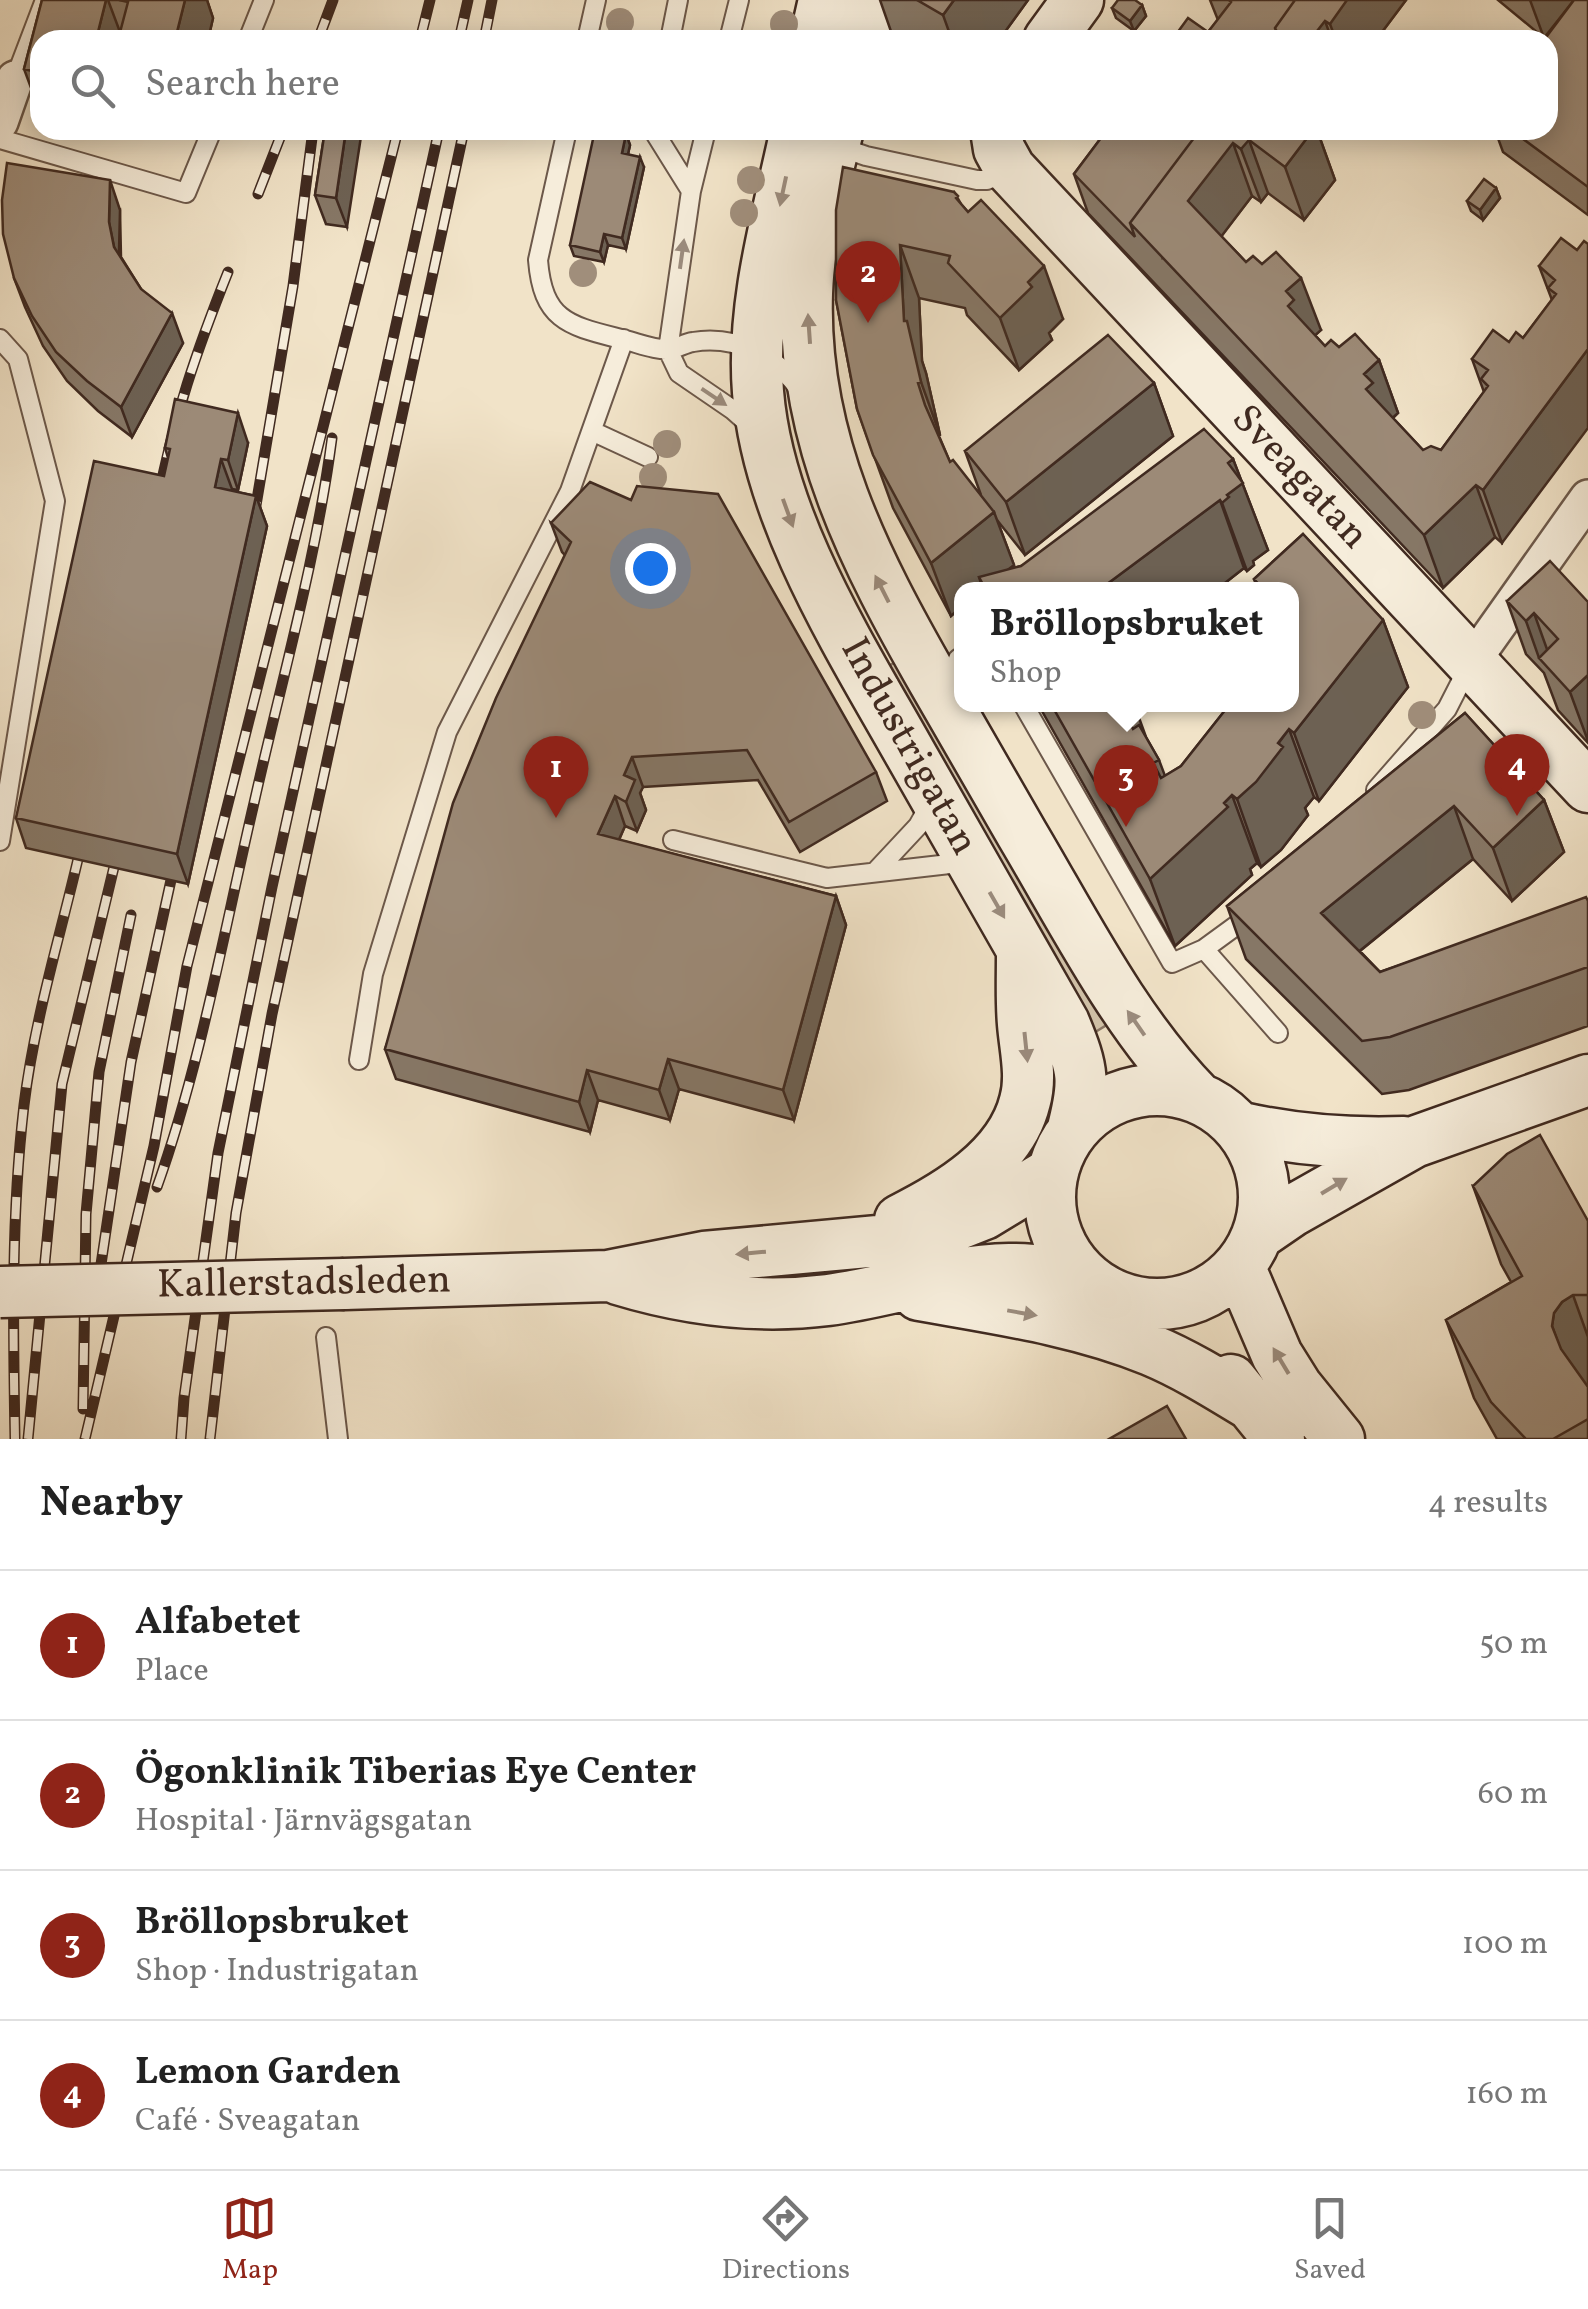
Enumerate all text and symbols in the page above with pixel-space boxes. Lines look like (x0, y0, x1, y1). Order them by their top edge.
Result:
search box (30, 30, 1558, 140)
icon: search (65, 58, 120, 113)
text: Search here (145, 59, 340, 112)
one-way arrow (774, 176, 790, 207)
one-way arrow (675, 237, 691, 269)
pin: 2 (836, 240, 900, 323)
one-way arrow (801, 313, 817, 345)
one-way arrow (700, 387, 728, 406)
street label: Sveagatan (1217, 393, 1381, 563)
one-way arrow (781, 498, 796, 528)
your location (625, 543, 676, 594)
one-way arrow (874, 574, 891, 603)
popup (954, 582, 1299, 712)
text: Bröllopsbruket (990, 599, 1263, 652)
street label: Industrigatan (825, 628, 991, 866)
text: Shop (990, 652, 1062, 696)
pin: 4 (1484, 734, 1550, 816)
pin: 1 (524, 736, 588, 818)
pin: 3 (1094, 744, 1158, 827)
one-way arrow (988, 891, 1005, 920)
one-way arrow (1127, 1010, 1146, 1036)
one-way arrow (1018, 1032, 1034, 1063)
one-way arrow (1320, 1178, 1348, 1195)
one-way arrow (735, 1246, 766, 1262)
street label: Kallerstadsleden (157, 1253, 451, 1315)
one-way arrow (1006, 1306, 1038, 1321)
one-way arrow (1273, 1347, 1290, 1375)
text: Nearby (40, 1475, 183, 1534)
text: 4 results (1428, 1482, 1548, 1526)
text: Alfabetet (135, 1597, 301, 1650)
text: 1 (66, 1623, 79, 1667)
text: 50 m (1479, 1623, 1548, 1667)
text: Place (135, 1650, 209, 1694)
text: Ögonklinik Tiberias Eye Center (135, 1747, 696, 1800)
text: 2 (64, 1773, 81, 1817)
text: 60 m (1478, 1773, 1548, 1817)
text: Hospital · Järnvägsgatan (135, 1800, 472, 1844)
text: Bröllopsbruket (135, 1897, 409, 1950)
text: 3 (64, 1923, 81, 1967)
text: 100 m (1462, 1923, 1548, 1967)
text: Shop · Industrigatan (135, 1950, 419, 1994)
text: Lemon Garden (135, 2047, 401, 2100)
text: 4 (63, 2073, 82, 2117)
text: 160 m (1465, 2073, 1548, 2117)
text: Café · Sveagatan (135, 2100, 360, 2144)
tab: Map (222, 2191, 278, 2290)
tab: Directions (722, 2191, 850, 2290)
tab: Saved (1294, 2191, 1366, 2290)

